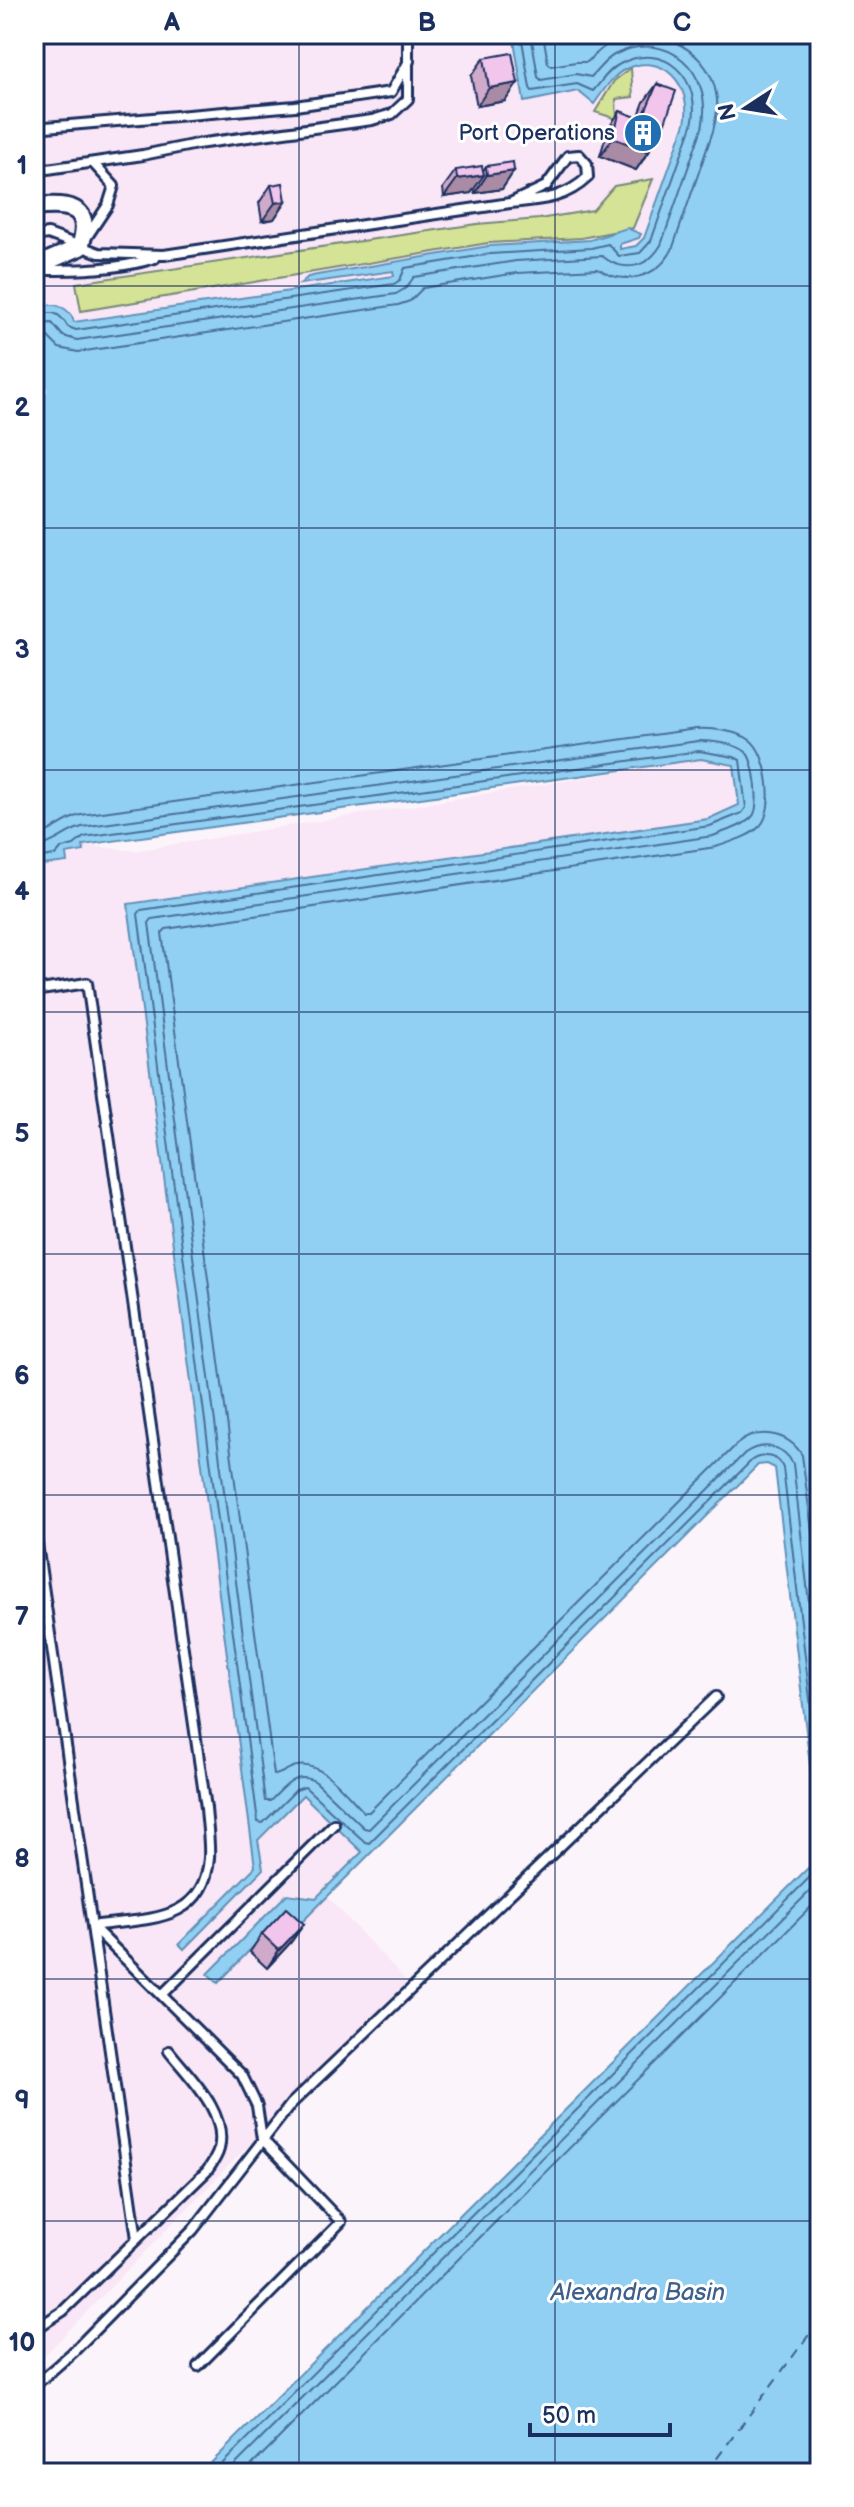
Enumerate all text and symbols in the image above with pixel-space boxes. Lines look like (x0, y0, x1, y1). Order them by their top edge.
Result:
text: A (163, 8, 180, 39)
text: B (418, 8, 436, 39)
text: C (673, 8, 691, 39)
north arrow (706, 68, 786, 148)
text: N (713, 101, 743, 123)
building icon: Port Operations (622, 112, 664, 154)
place label: Port Operations (458, 120, 615, 147)
text: 1 (17, 151, 27, 182)
text: 2 (14, 393, 30, 424)
text: 3 (14, 635, 30, 666)
text: 4 (14, 877, 30, 908)
text: 5 (14, 1119, 30, 1150)
text: 6 (14, 1361, 30, 1392)
text: 7 (15, 1602, 29, 1633)
text: 8 (14, 1844, 30, 1875)
text: 9 (14, 2086, 30, 2117)
water label: Alexandra Basin (550, 2278, 725, 2307)
text: 10 (8, 2328, 36, 2359)
scale bar (530, 2387, 670, 2437)
text: 50 m (542, 2401, 596, 2430)

